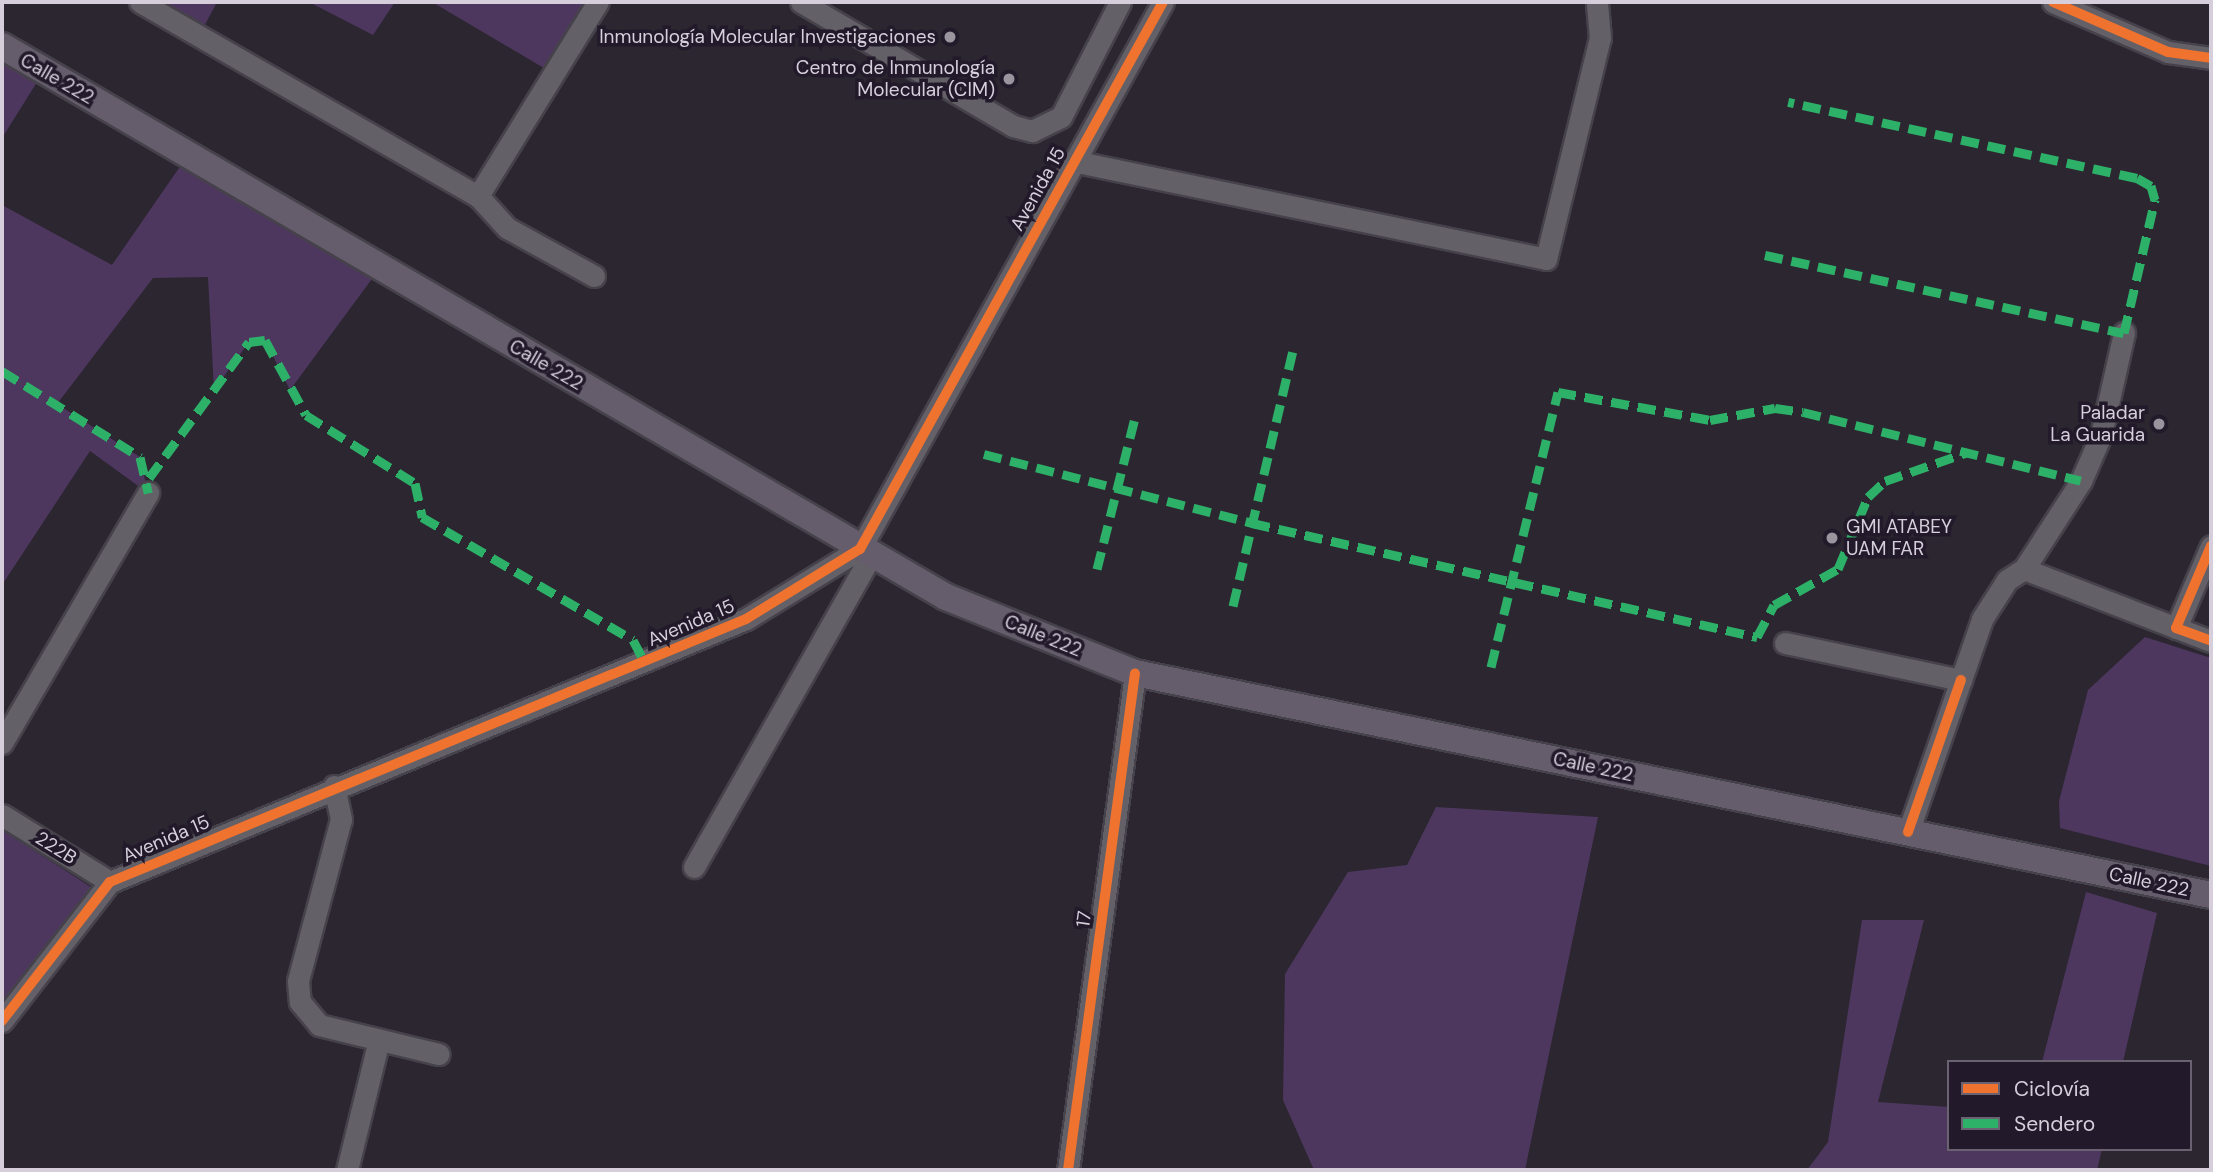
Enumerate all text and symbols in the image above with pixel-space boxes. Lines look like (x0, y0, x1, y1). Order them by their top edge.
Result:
place label: Inmunología Molecular Investigaciones (599, 26, 936, 48)
marker: Inmunología Molecular Investigaciones (942, 29, 958, 45)
street label: Calle 222 (16, 49, 98, 109)
place label: Centro de Inmunología Molecular (CIM) (796, 57, 995, 101)
marker: Centro de Inmunología Molecular (CIM) (1001, 71, 1017, 87)
street label: Avenida 15 (1006, 143, 1070, 235)
street label: Calle 222 (505, 335, 587, 395)
place label: Paladar La Guarida (2050, 402, 2145, 446)
marker: Paladar La Guarida (2151, 416, 2167, 432)
place label: GMI ATABEY UAM FAR (1846, 516, 1952, 560)
marker: GMI ATABEY UAM FAR (1824, 530, 1840, 546)
street label: Avenida 15 (644, 594, 738, 652)
street label: Calle 222 (1001, 610, 1085, 662)
street label: Calle 222 (1551, 747, 1635, 787)
street label: Avenida 15 (119, 810, 213, 868)
street label: 222B (31, 827, 81, 869)
street label: Calle 222 (2107, 862, 2191, 902)
street label: 17 (1072, 909, 1096, 929)
legend (1947, 1060, 2192, 1151)
text: Ciclovía (2014, 1075, 2090, 1103)
text: Sendero (2014, 1110, 2095, 1138)

